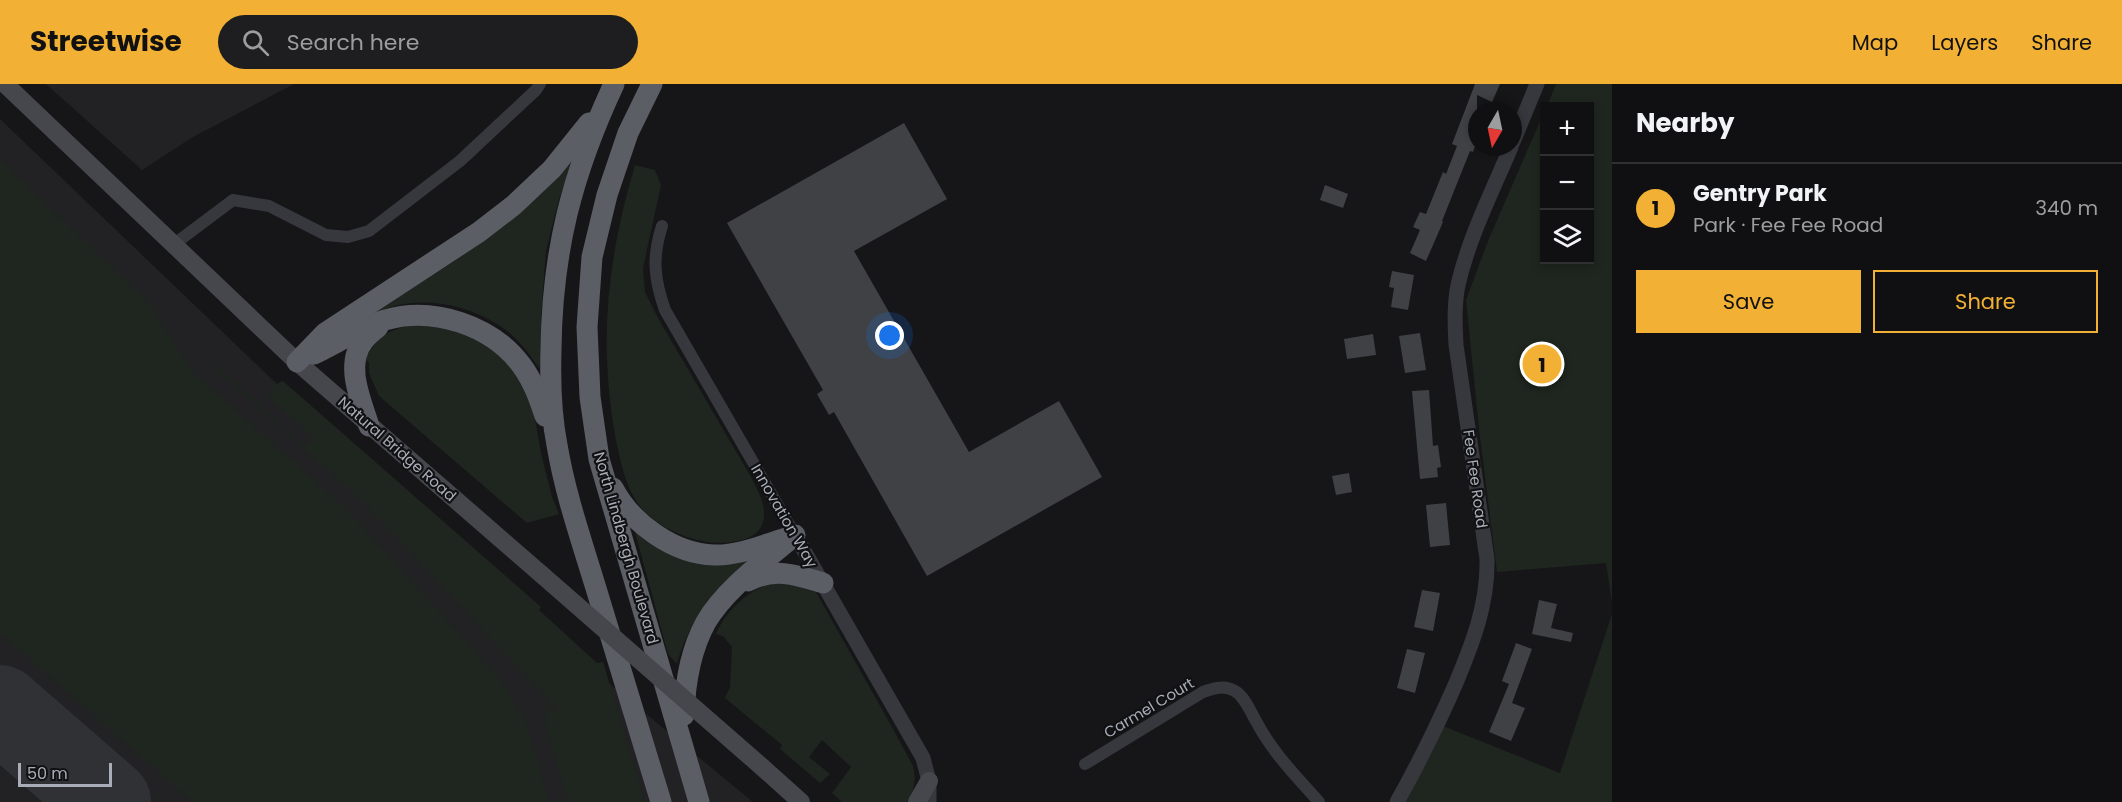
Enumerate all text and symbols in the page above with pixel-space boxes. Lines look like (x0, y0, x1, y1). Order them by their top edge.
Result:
search box (218, 15, 638, 69)
text: Streetwise (30, 22, 182, 61)
icon: search (239, 26, 272, 59)
text: Search here (287, 27, 419, 58)
text: Map (1852, 28, 1898, 57)
text: Layers (1931, 28, 1998, 57)
text: Share (2031, 28, 2092, 57)
north arrow (1468, 102, 1522, 156)
map controls (1540, 102, 1594, 264)
button: + (1540, 102, 1594, 156)
text: Nearby (1636, 105, 1734, 141)
button: − (1540, 156, 1594, 210)
text: Gentry Park (1693, 178, 1827, 209)
text: 1 (1652, 194, 1659, 222)
text: 340 m (2035, 194, 2098, 222)
button: layers (1540, 210, 1594, 264)
text: Park · Fee Fee Road (1693, 211, 1883, 239)
button: Save (1636, 270, 1861, 333)
button: Share (1873, 270, 2098, 333)
your location (875, 321, 904, 350)
pin: 1 (1522, 342, 1562, 386)
street label: Natural Bridge Road (334, 391, 461, 506)
street label: Fee Fee Road (1458, 428, 1493, 530)
street label: North Lindbergh Boulevard (589, 449, 664, 646)
street label: Innovation Way (746, 460, 823, 572)
street label: Carmel Court (1100, 672, 1198, 743)
scale bar (18, 760, 112, 788)
text: 50 m (27, 762, 68, 785)

